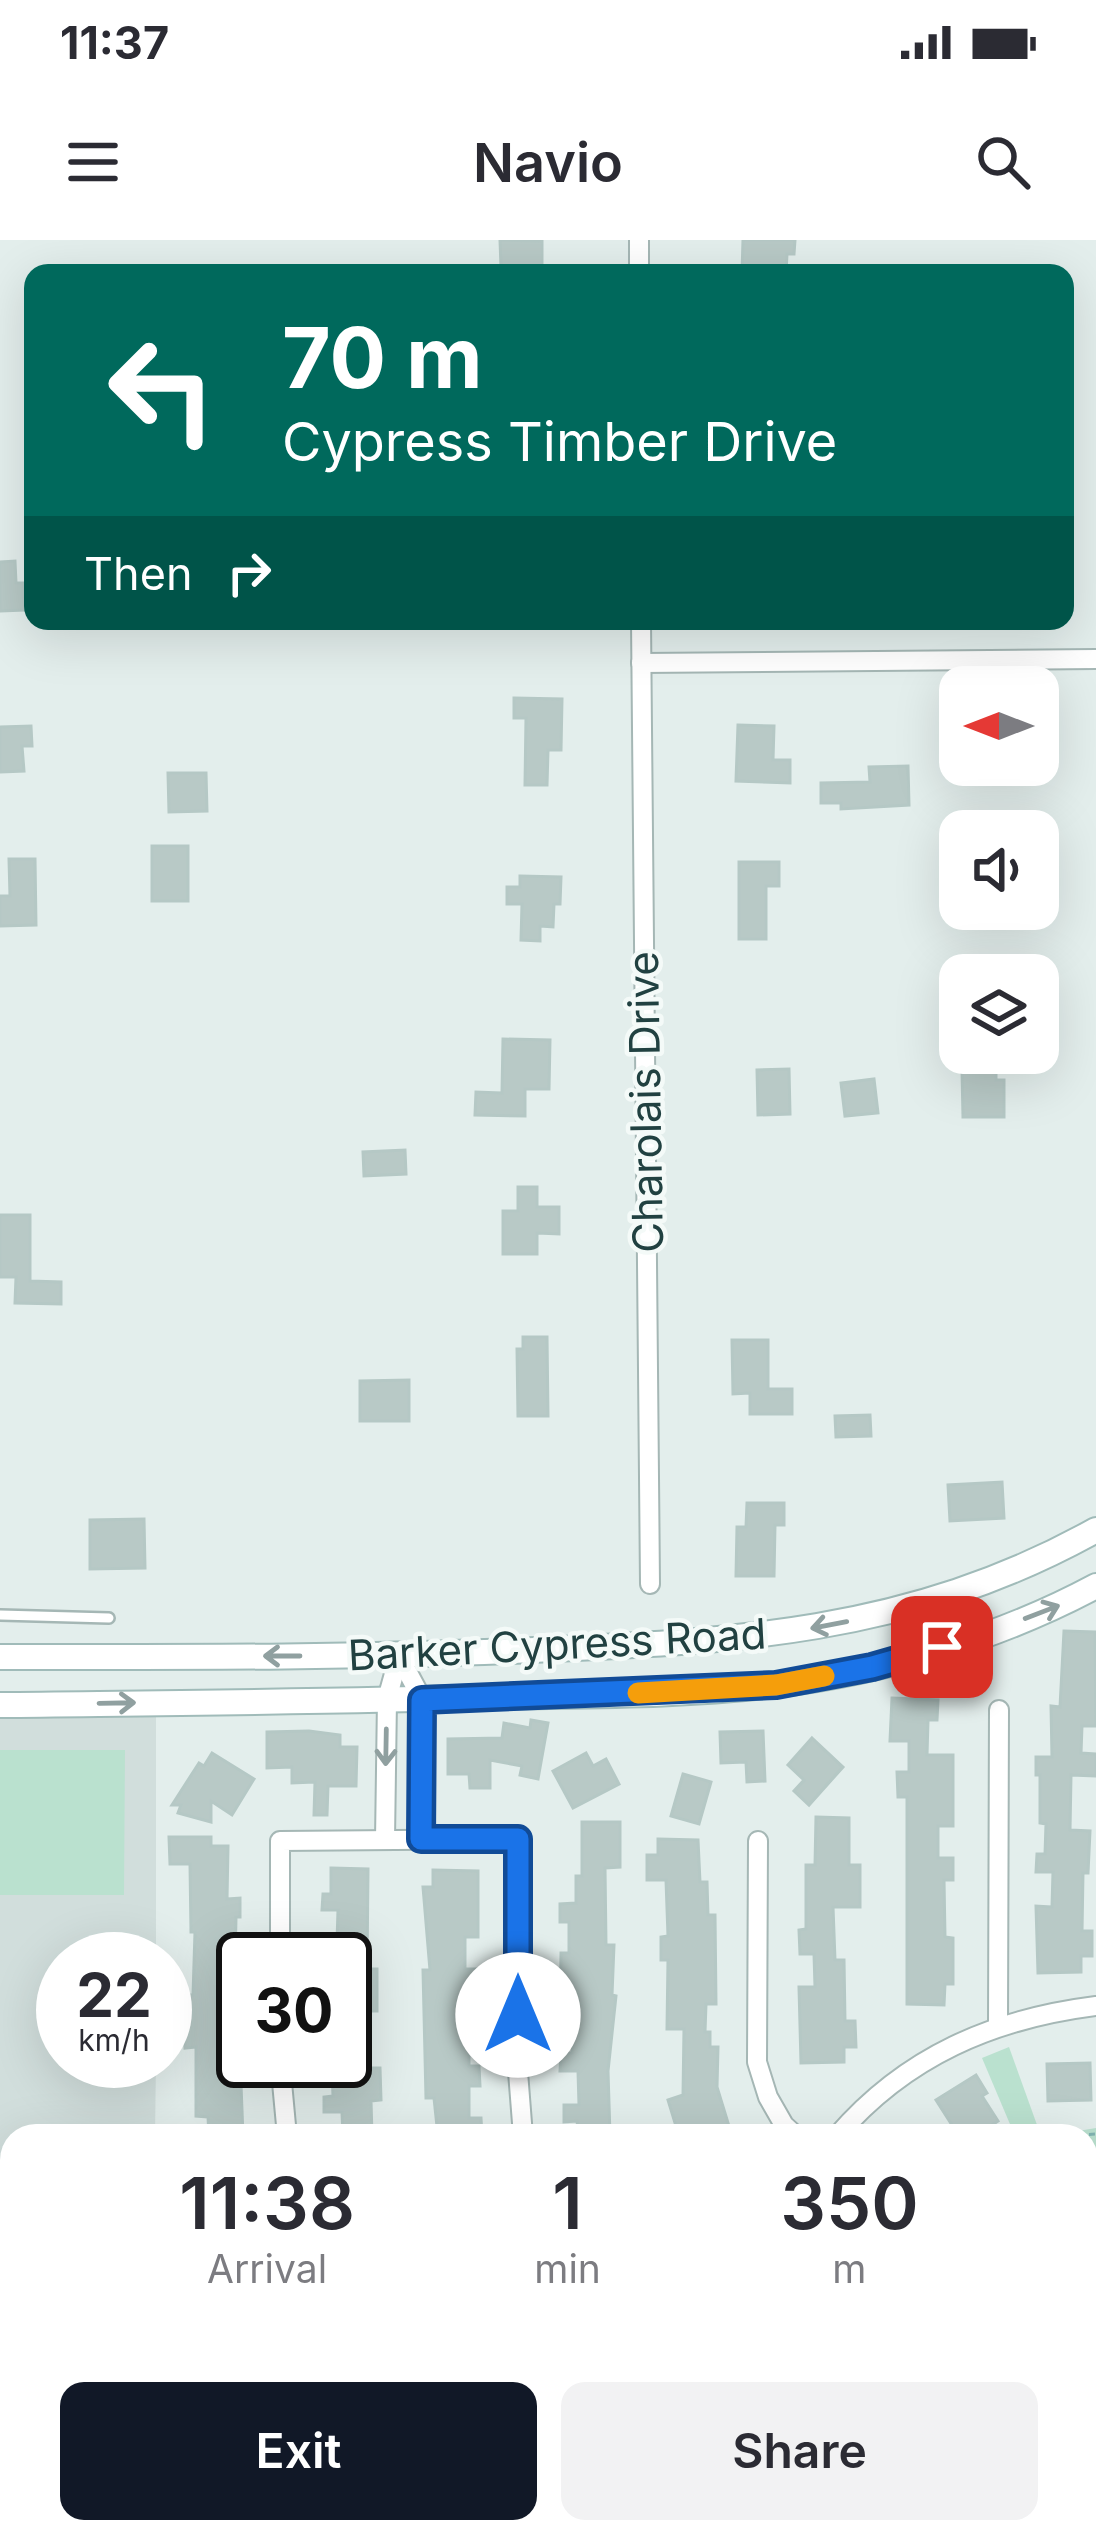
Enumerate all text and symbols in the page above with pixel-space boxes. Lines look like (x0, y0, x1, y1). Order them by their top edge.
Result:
text: 11:37 (60, 15, 169, 70)
icon: menu (60, 129, 126, 195)
icon: search (970, 129, 1036, 195)
text: Navio (473, 130, 623, 195)
text: 70 m (282, 307, 483, 408)
icon: left (84, 312, 240, 468)
text: Cypress Timber Drive (282, 409, 837, 474)
icon: right (216, 540, 282, 606)
text: Then (84, 546, 192, 601)
north arrow (939, 666, 1059, 786)
map controls (939, 666, 1059, 1074)
button: sound (939, 810, 1059, 930)
street label: Charolais Drive (617, 951, 673, 1253)
button: layers (939, 954, 1059, 1074)
pin (891, 1596, 993, 1698)
one-way arrow (1023, 1600, 1060, 1622)
street label: Barker Cypress Road (347, 1608, 767, 1680)
icon: arrive (909, 1614, 975, 1680)
one-way arrow (811, 1615, 850, 1637)
one-way arrow (263, 1645, 302, 1667)
one-way arrow (97, 1692, 136, 1714)
one-way arrow (375, 1727, 397, 1766)
speed limit sign: 30 (216, 1932, 372, 2088)
position arrow (455, 1952, 581, 2078)
text: 22 (76, 1959, 152, 2031)
text: km/h (78, 2022, 150, 2058)
text: 11:38 (179, 2159, 355, 2246)
text: 1 (552, 2159, 583, 2246)
text: 350 (780, 2159, 919, 2246)
text: Arrival (207, 2245, 327, 2292)
text: min (534, 2245, 601, 2292)
text: m (832, 2245, 867, 2292)
button: Exit (60, 2382, 537, 2520)
button: Share (561, 2382, 1038, 2520)

